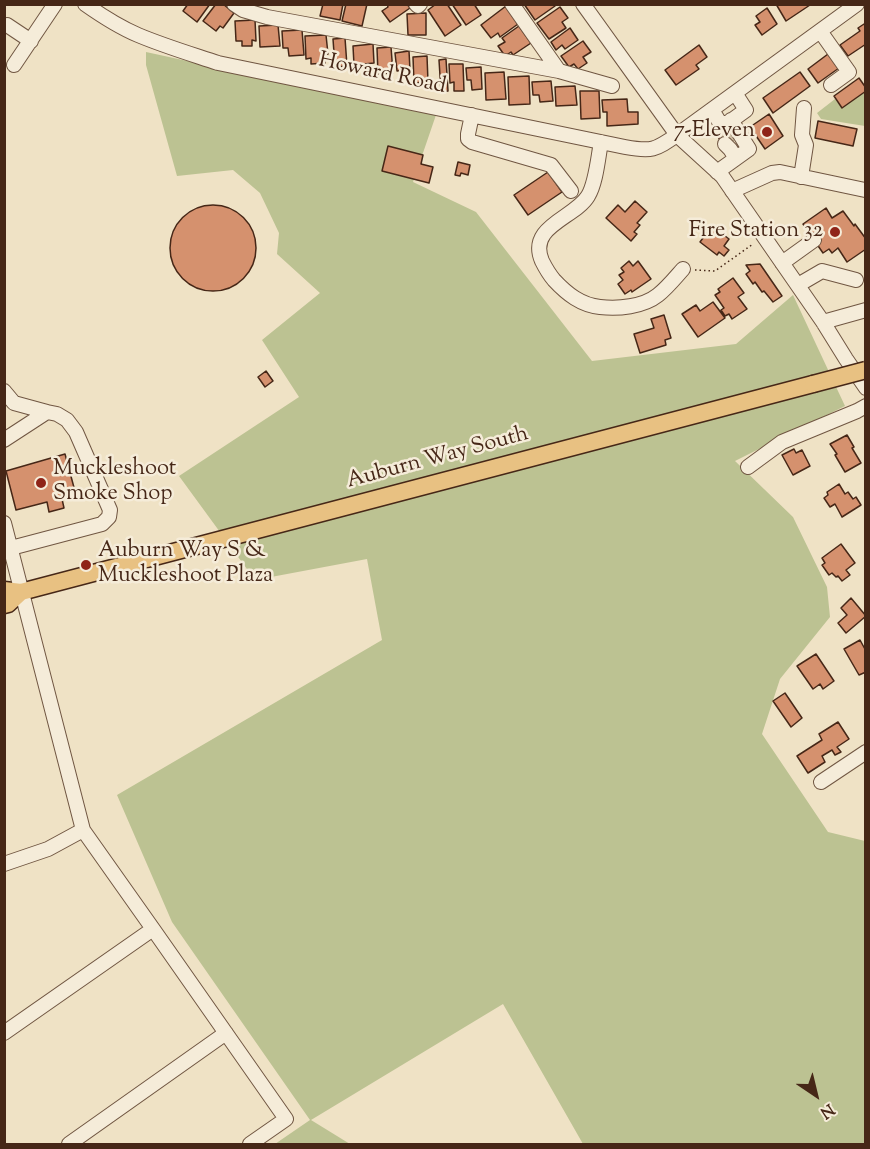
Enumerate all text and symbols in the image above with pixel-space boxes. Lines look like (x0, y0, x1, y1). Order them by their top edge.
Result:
street label: Howard Road (316, 49, 448, 101)
place label: 7-Eleven (674, 119, 755, 145)
marker: 7-Eleven (760, 125, 774, 139)
place label: Fire Station 32 (689, 219, 823, 245)
marker: Fire Station 32 (828, 225, 842, 239)
street label: Auburn Way South (344, 422, 532, 496)
place label: Muckleshoot Smoke Shop (53, 457, 176, 508)
marker: Muckleshoot Smoke Shop (34, 476, 48, 490)
place label: Auburn Way S & Muckleshoot Plaza (98, 539, 273, 590)
marker: Auburn Way S & Muckleshoot Plaza (79, 558, 93, 572)
north arrow (786, 1065, 846, 1125)
text: N (815, 1097, 838, 1123)

